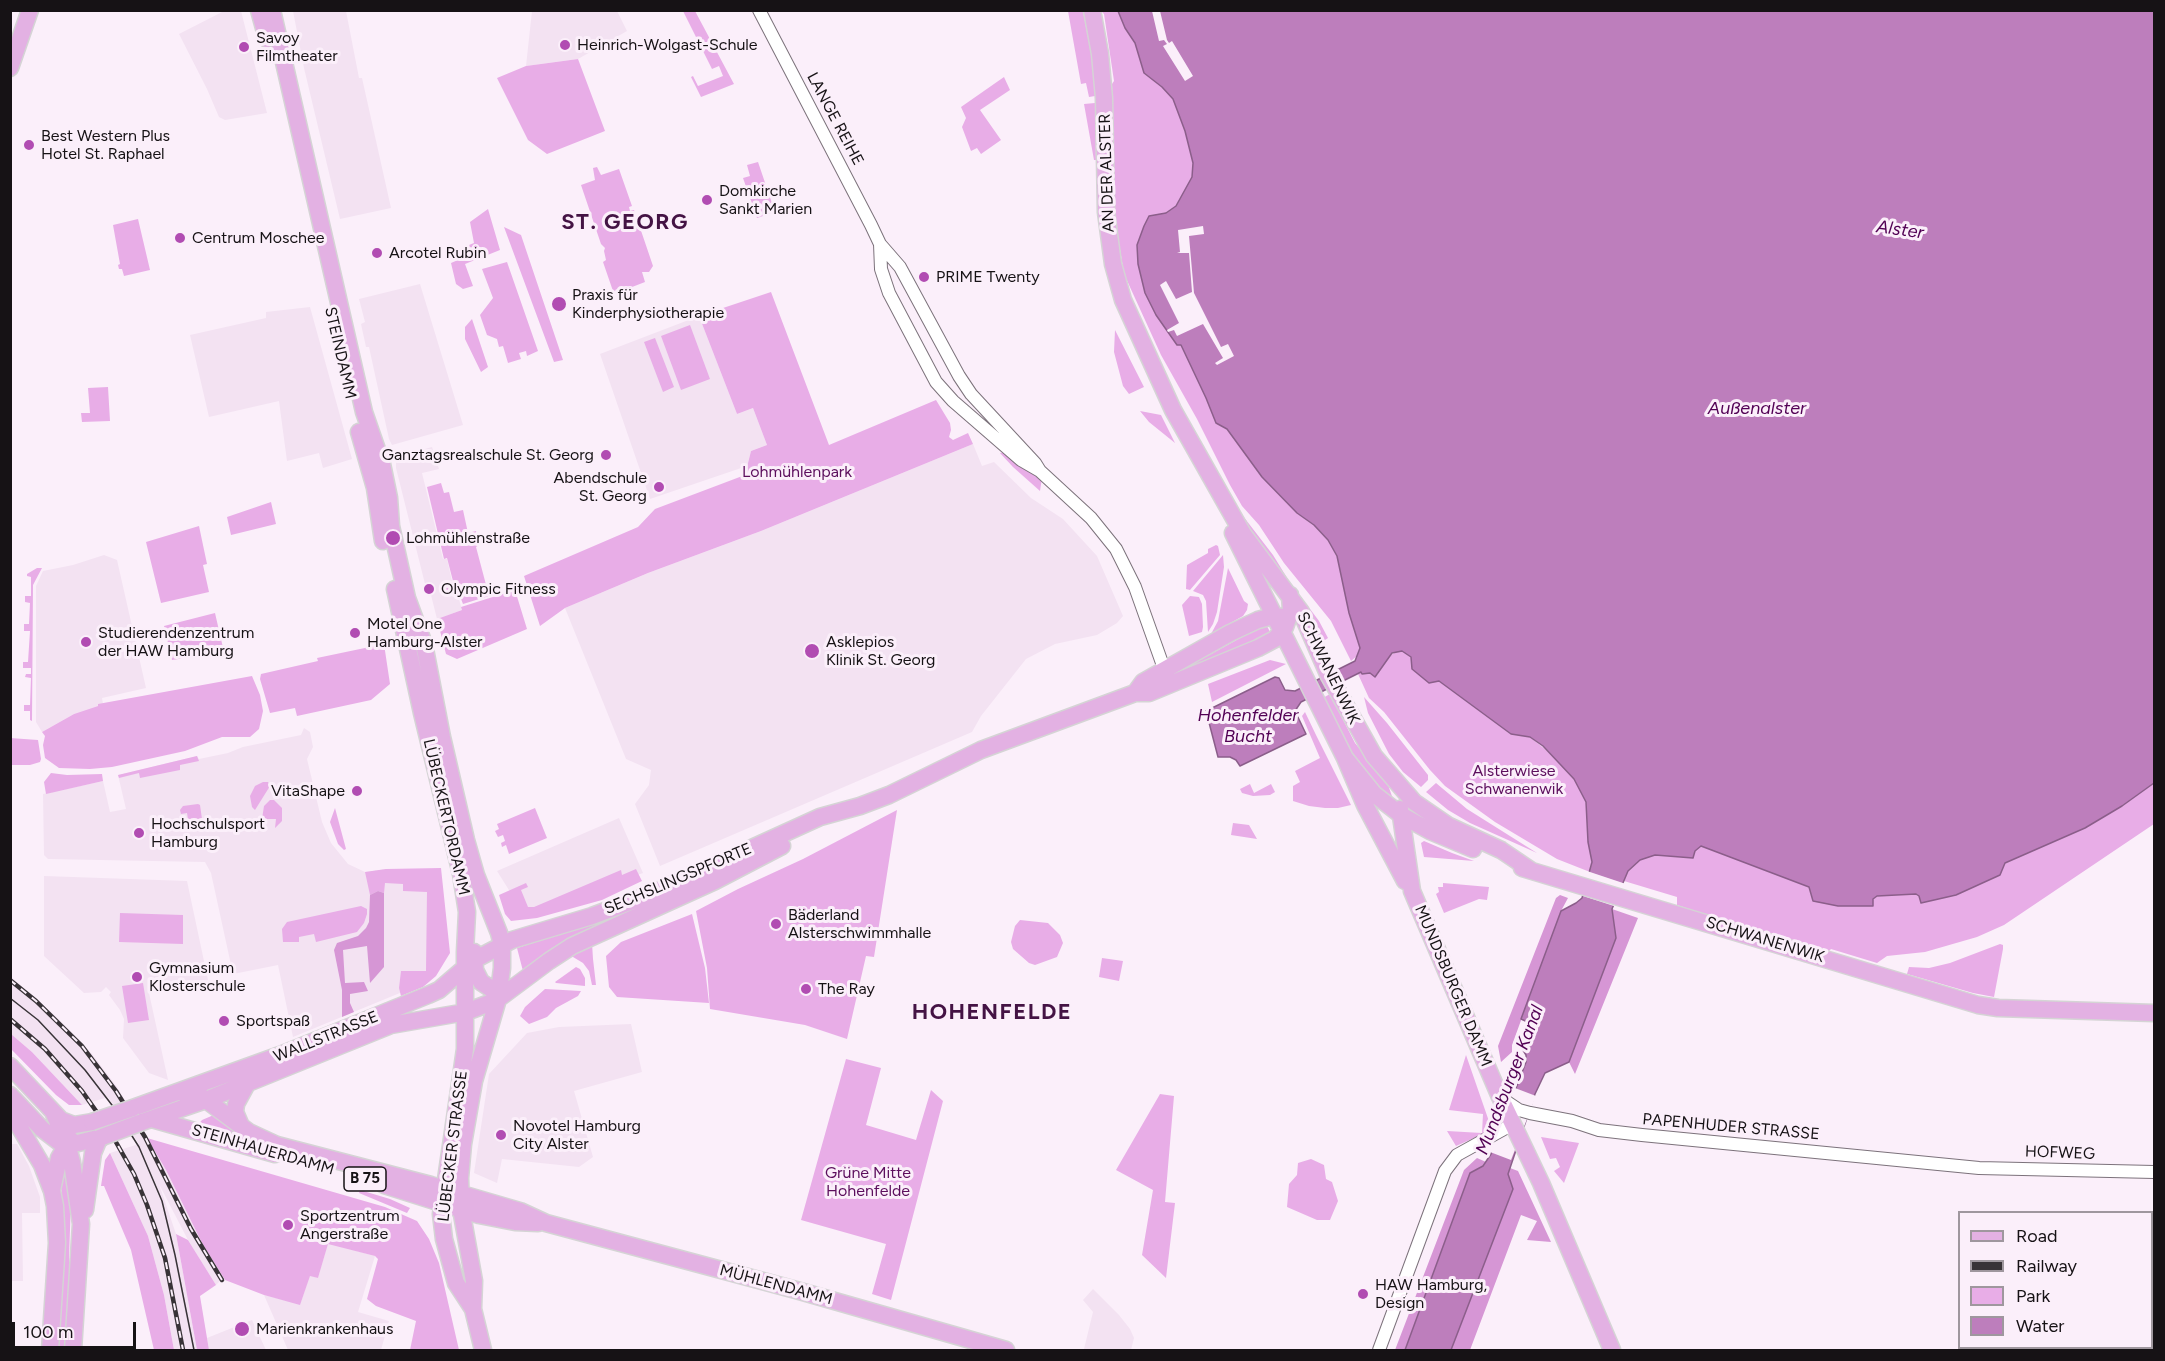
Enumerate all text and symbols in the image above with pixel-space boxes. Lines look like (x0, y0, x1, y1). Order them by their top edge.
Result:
place label: Savoy Filmtheater (256, 28, 338, 66)
place label: Heinrich-Wolgast-Schule (577, 35, 758, 55)
marker: Heinrich-Wolgast-Schule (558, 38, 572, 52)
marker: Savoy Filmtheater (237, 40, 251, 54)
street label: LANGE REIHE (802, 69, 868, 169)
street label: AN DER ALSTER (1095, 113, 1119, 233)
place label: Best Western Plus Hotel St. Raphael (41, 126, 170, 164)
marker: Best Western Plus Hotel St. Raphael (22, 138, 36, 152)
place label: Domkirche Sankt Marien (719, 181, 812, 219)
marker: Domkirche Sankt Marien (700, 193, 714, 207)
district label: ST. GEORG (561, 210, 689, 236)
water label: Alster (1875, 216, 1925, 244)
place label: Centrum Moschee (192, 228, 324, 248)
marker: Centrum Moschee (173, 231, 187, 245)
place label: Arcotel Rubin (389, 243, 486, 263)
marker: Arcotel Rubin (370, 246, 384, 260)
place label: PRIME Twenty (936, 267, 1040, 287)
marker: PRIME Twenty (917, 270, 931, 284)
place label: Praxis für Kinderphysiotherapie (572, 285, 724, 323)
marker: Praxis für Kinderphysiotherapie (550, 295, 568, 313)
street label: STEINDAMM (320, 305, 360, 401)
water label: Außenalster (1708, 398, 1806, 420)
place label: Ganztagsrealschule St. Georg (382, 445, 594, 465)
marker: Ganztagsrealschule St. Georg (599, 448, 613, 462)
park label: Lohmühlenpark (742, 462, 852, 482)
place label: Abendschule St. Georg (554, 468, 647, 506)
marker: Abendschule St. Georg (652, 480, 666, 494)
place label: Lohmühlenstraße (406, 528, 530, 548)
marker: Lohmühlenstraße (384, 529, 402, 547)
place label: Olympic Fitness (441, 579, 556, 599)
marker: Olympic Fitness (422, 582, 436, 596)
street label: SCHWANENWIK (1292, 609, 1364, 727)
place label: Motel One Hamburg-Alster (367, 614, 483, 652)
place label: Studierendenzentrum der HAW Hamburg (98, 623, 254, 661)
marker: Motel One Hamburg-Alster (348, 626, 362, 640)
place label: Asklepios Klinik St. Georg (826, 632, 935, 670)
marker: Studierendenzentrum der HAW Hamburg (79, 635, 93, 649)
marker: Asklepios Klinik St. Georg (803, 642, 821, 660)
water label: Hohenfelder Bucht (1198, 705, 1298, 748)
street label: LÜBECKERTORDAMM (419, 737, 473, 897)
park label: Alsterwiese Schwanenwik (1465, 761, 1563, 799)
place label: VitaShape (271, 781, 345, 801)
marker: VitaShape (350, 784, 364, 798)
place label: Hochschulsport Hamburg (151, 814, 265, 852)
marker: Hochschulsport Hamburg (132, 826, 146, 840)
street label: SECHSLINGSPFORTE (601, 839, 755, 919)
street label: MUNDSBURGER DAMM (1410, 902, 1496, 1070)
place label: Bäderland Alsterschwimmhalle (788, 905, 931, 943)
street label: SCHWANENWIK (1704, 913, 1826, 967)
marker: Bäderland Alsterschwimmhalle (769, 917, 783, 931)
place label: Gymnasium Klosterschule (149, 958, 245, 996)
marker: Gymnasium Klosterschule (130, 970, 144, 984)
place label: The Ray (818, 979, 875, 999)
marker: The Ray (799, 982, 813, 996)
district label: HOHENFELDE (912, 1000, 1072, 1026)
water label: Mundsburger Kanal (1472, 1002, 1548, 1158)
street label: WALLSTRASSE (271, 1007, 381, 1067)
place label: Sportspaß (236, 1011, 310, 1031)
marker: Sportspaß (217, 1014, 231, 1028)
street label: LÜBECKER STRASSE (434, 1069, 472, 1223)
street label: PAPENHUDER STRASSE (1642, 1110, 1820, 1144)
place label: Novotel Hamburg City Alster (513, 1116, 641, 1154)
street label: STEINHAUERDAMM (190, 1120, 336, 1180)
marker: Novotel Hamburg City Alster (494, 1128, 508, 1142)
street label: HOFWEG (2025, 1142, 2095, 1164)
park label: Grüne Mitte Hohenfelde (825, 1163, 911, 1201)
road number: B 75 (344, 1167, 386, 1191)
place label: Sportzentrum Angerstraße (300, 1206, 400, 1244)
legend (1958, 1211, 2153, 1349)
marker: Sportzentrum Angerstraße (281, 1218, 295, 1232)
text: Road (2016, 1225, 2057, 1247)
text: Railway (2016, 1255, 2077, 1277)
street label: MÜHLENDAMM (718, 1261, 834, 1309)
place label: HAW Hamburg, Design (1375, 1275, 1487, 1313)
text: Park (2016, 1285, 2050, 1307)
marker: HAW Hamburg, Design (1356, 1287, 1370, 1301)
scale bar (15, 1310, 140, 1348)
text: Water (2016, 1315, 2064, 1337)
place label: Marienkrankenhaus (256, 1319, 393, 1339)
marker: Marienkrankenhaus (233, 1320, 251, 1338)
text: 100 m (23, 1321, 73, 1343)

